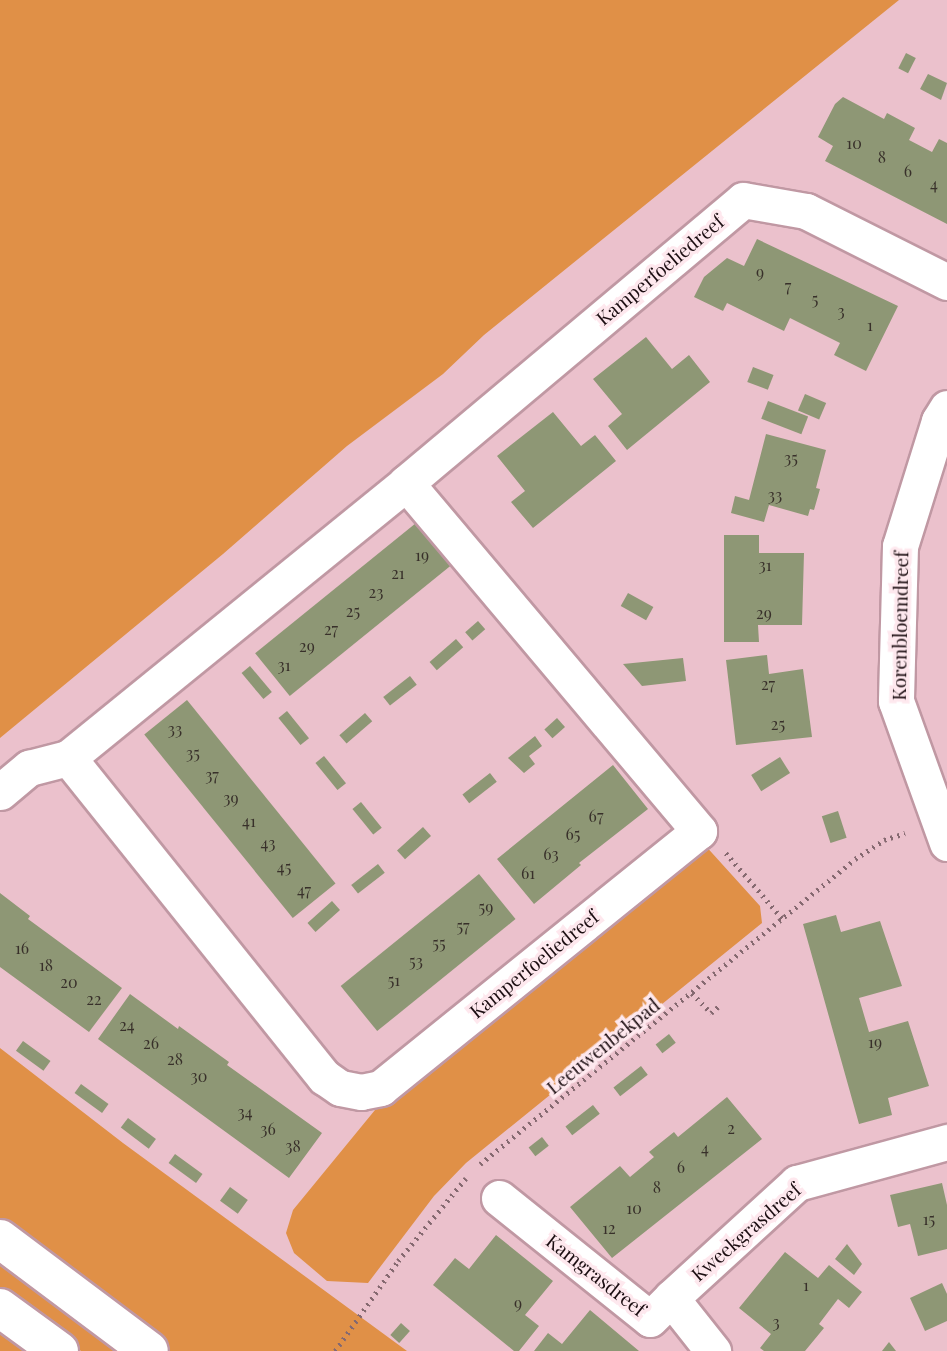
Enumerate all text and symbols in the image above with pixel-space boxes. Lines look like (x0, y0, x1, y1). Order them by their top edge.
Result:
house number: 10 (846, 133, 862, 153)
house number: 8 (878, 147, 886, 167)
house number: 6 (904, 161, 912, 181)
house number: 4 (930, 174, 938, 194)
street label: Kamperfoeliedreef (592, 210, 728, 330)
house number: 9 (756, 262, 764, 282)
house number: 7 (785, 276, 791, 296)
house number: 5 (812, 289, 818, 309)
house number: 3 (837, 301, 845, 321)
house number: 1 (867, 315, 873, 335)
house number: 35 (784, 448, 798, 468)
house number: 33 (768, 485, 782, 505)
house number: 19 (415, 545, 429, 565)
street label: Korenbloemdreef (887, 551, 913, 701)
house number: 31 (758, 555, 772, 575)
house number: 21 (391, 563, 405, 583)
house number: 23 (369, 582, 383, 602)
house number: 25 (346, 601, 360, 621)
house number: 29 (756, 603, 772, 623)
house number: 27 (324, 619, 338, 639)
house number: 29 (299, 636, 315, 656)
house number: 31 (277, 655, 291, 675)
house number: 27 (761, 674, 775, 694)
house number: 25 (771, 714, 785, 734)
house number: 33 (168, 719, 182, 739)
house number: 35 (186, 743, 200, 763)
house number: 37 (205, 765, 219, 785)
house number: 39 (223, 788, 239, 808)
house number: 67 (589, 806, 603, 826)
house number: 41 (242, 811, 256, 831)
house number: 65 (566, 824, 580, 844)
house number: 43 (261, 833, 275, 853)
house number: 63 (543, 844, 559, 864)
house number: 45 (277, 857, 291, 877)
house number: 61 (521, 863, 535, 883)
house number: 47 (297, 880, 311, 900)
house number: 59 (479, 897, 493, 917)
street label: Kamperfoeliedreef (465, 905, 603, 1023)
house number: 57 (456, 916, 470, 936)
house number: 55 (432, 933, 446, 953)
house number: 16 (15, 938, 29, 958)
house number: 53 (409, 951, 423, 971)
house number: 18 (39, 955, 53, 975)
house number: 51 (388, 970, 400, 990)
house number: 20 (60, 972, 78, 992)
house number: 22 (86, 989, 102, 1009)
street label: Leeuwenbekpad (542, 993, 664, 1099)
house number: 24 (119, 1015, 135, 1035)
house number: 19 (868, 1032, 882, 1052)
house number: 26 (143, 1033, 159, 1053)
house number: 28 (167, 1049, 183, 1069)
house number: 30 (191, 1066, 207, 1086)
house number: 34 (237, 1102, 253, 1122)
house number: 2 (727, 1118, 735, 1138)
house number: 36 (260, 1119, 276, 1139)
house number: 38 (285, 1136, 301, 1156)
house number: 4 (701, 1138, 709, 1158)
house number: 6 (677, 1157, 685, 1177)
house number: 8 (653, 1177, 661, 1197)
street label: Kweekgrasdreef (687, 1178, 805, 1286)
house number: 10 (626, 1198, 642, 1218)
house number: 15 (923, 1209, 935, 1229)
house number: 12 (602, 1218, 616, 1238)
street label: Kamgrasdreef (542, 1229, 650, 1321)
house number: 1 (803, 1275, 809, 1295)
house number: 9 (514, 1293, 522, 1313)
house number: 3 (772, 1312, 780, 1332)

